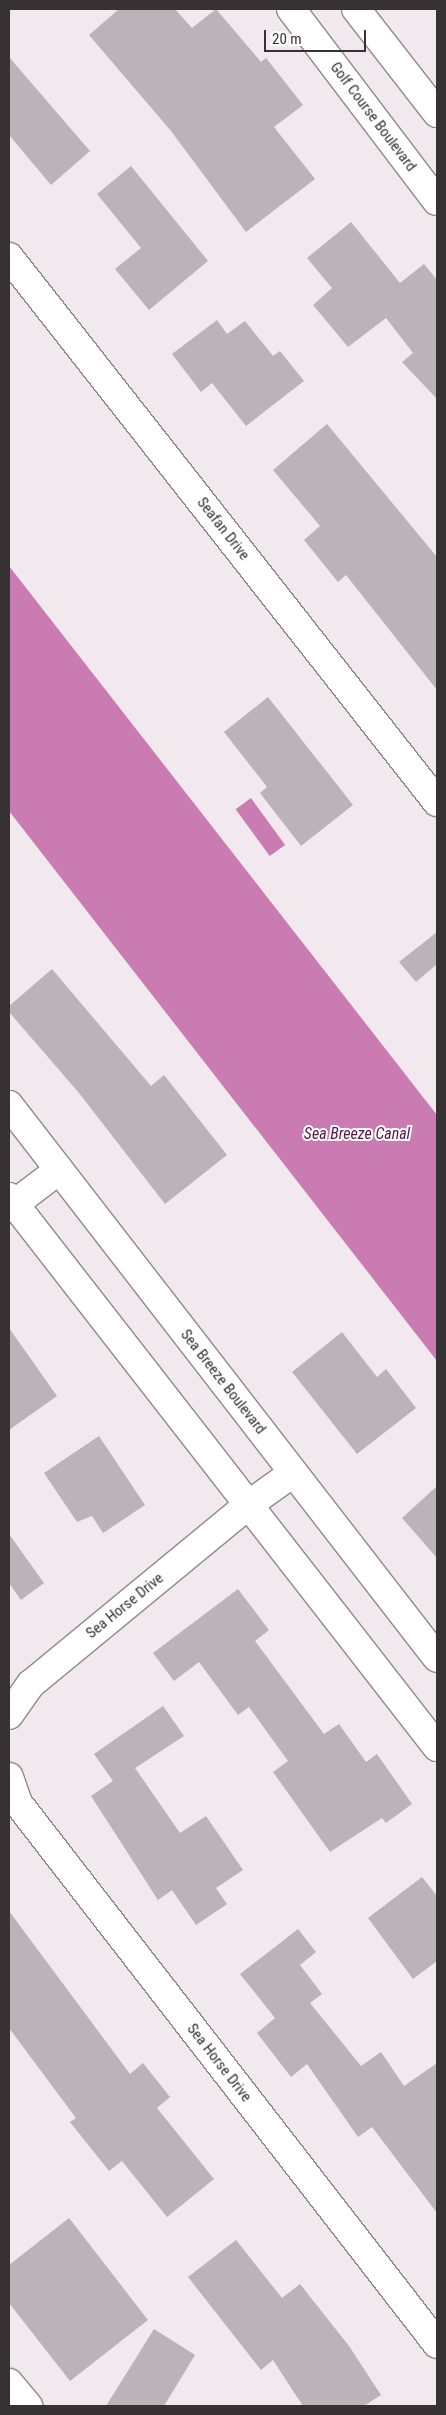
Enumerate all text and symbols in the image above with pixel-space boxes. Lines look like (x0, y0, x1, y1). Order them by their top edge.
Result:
scale bar (266, 20, 368, 52)
text: 20 m (272, 30, 302, 48)
street label: Golf Course Boulevard (326, 59, 420, 175)
street label: Seafan Drive (193, 494, 253, 564)
water label: Sea Breeze Canal (304, 1124, 410, 1144)
street label: Sea Breeze Boulevard (177, 1326, 269, 1438)
street label: Sea Horse Drive (83, 1569, 167, 1643)
street label: Sea Horse Drive (183, 2020, 255, 2106)

